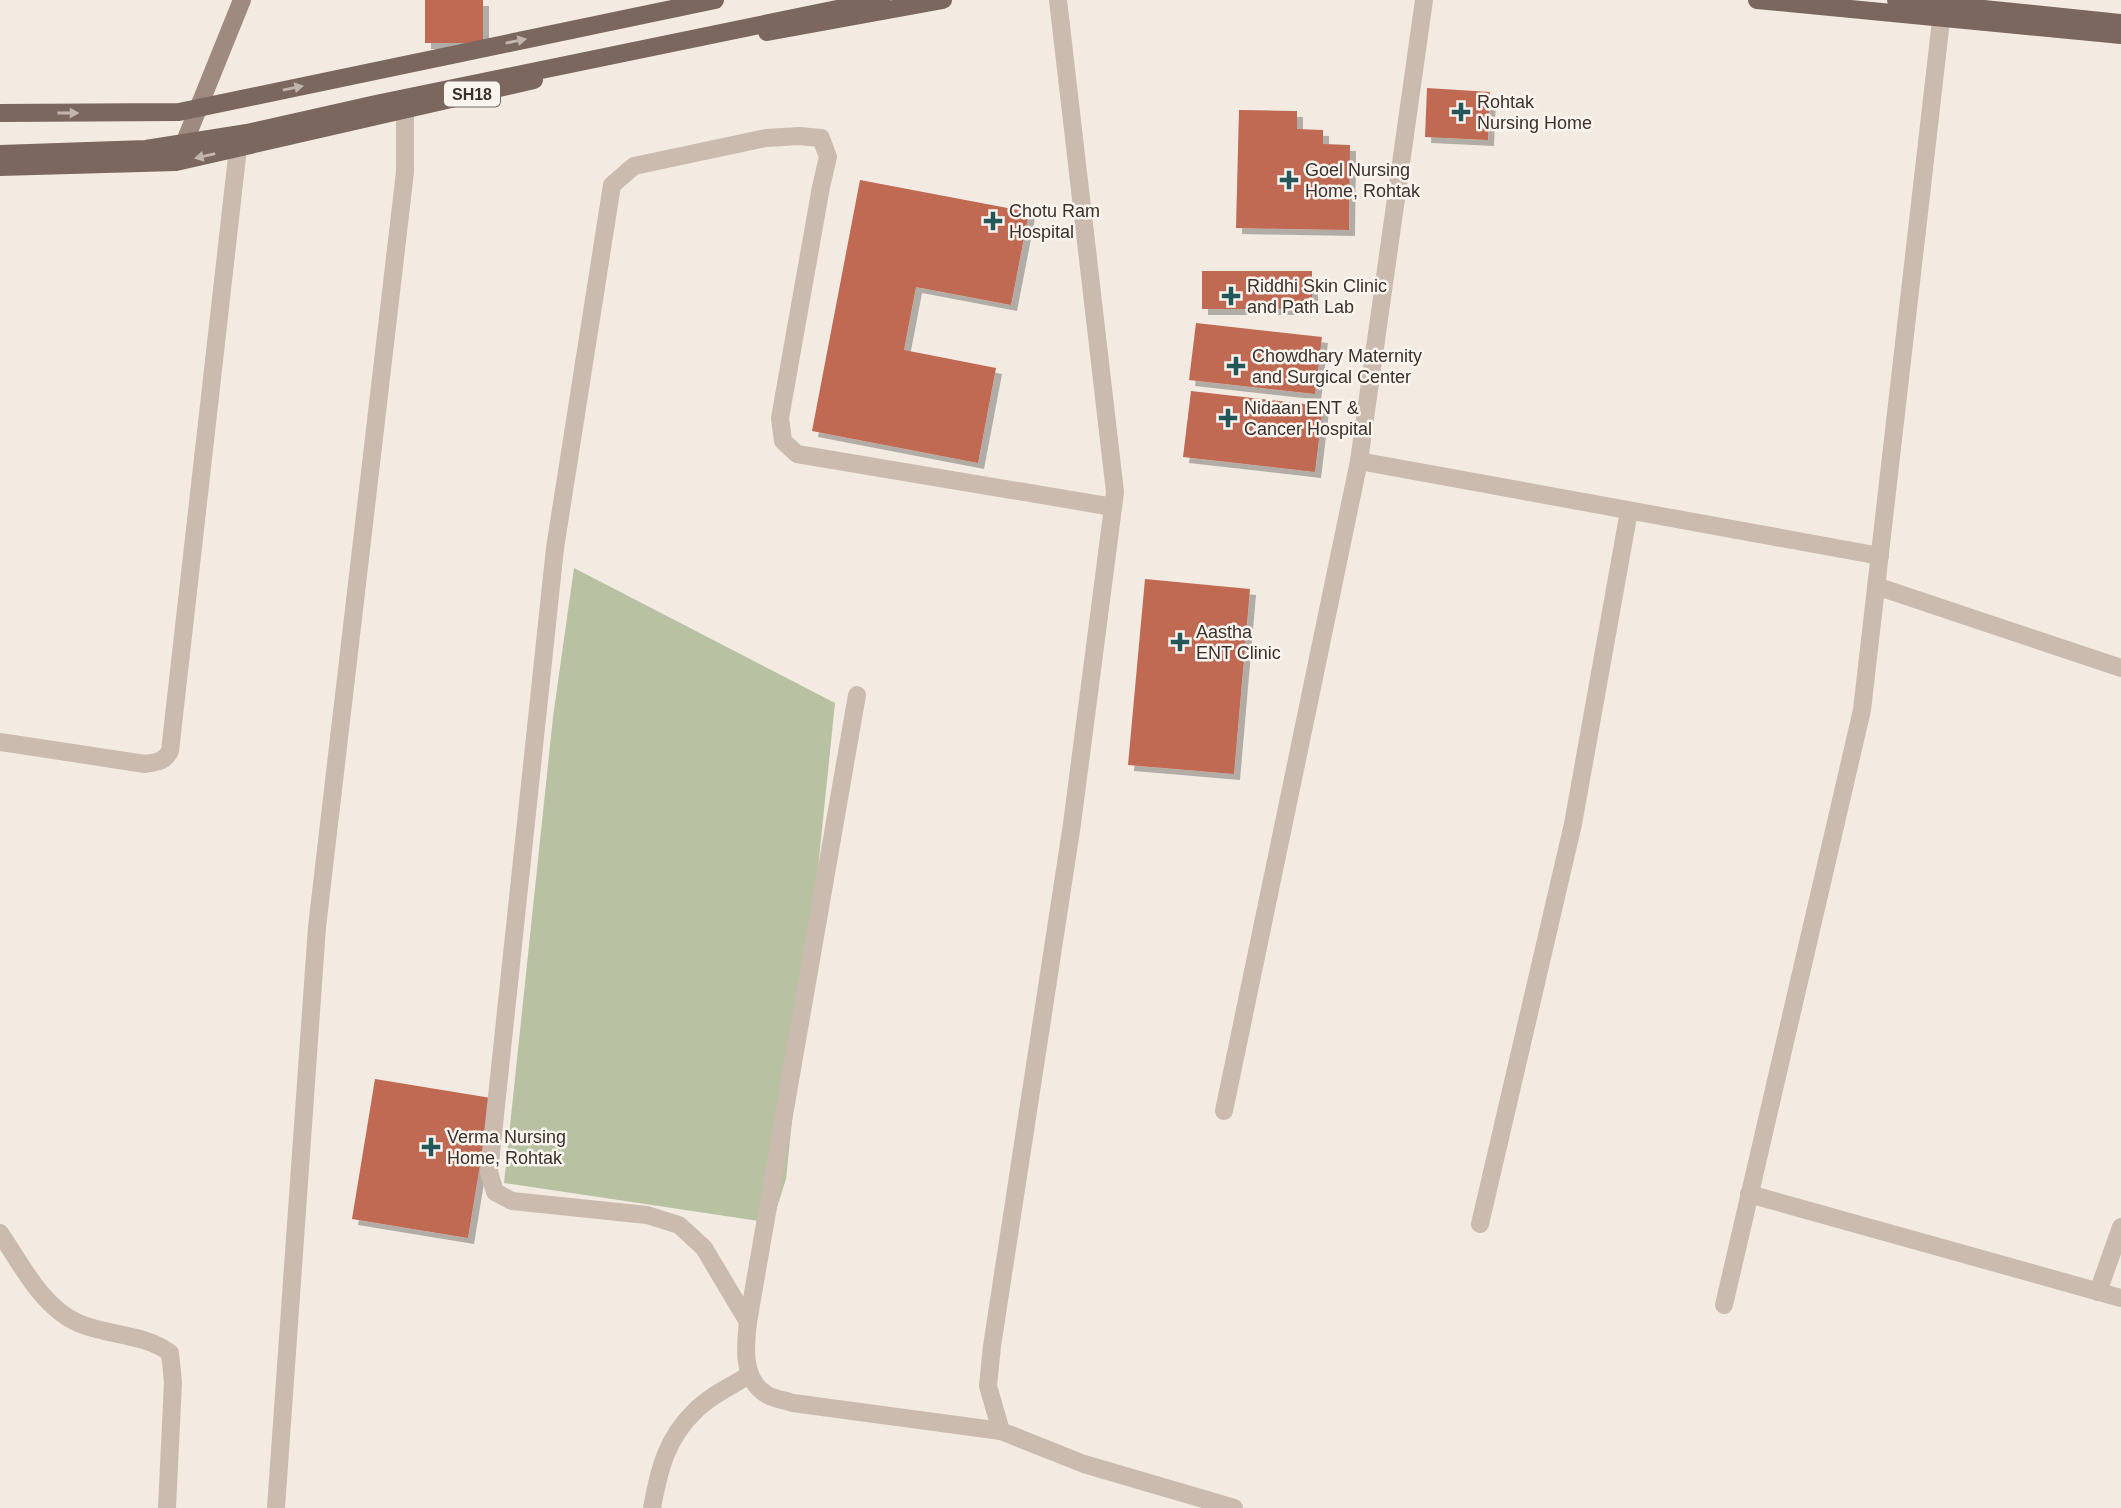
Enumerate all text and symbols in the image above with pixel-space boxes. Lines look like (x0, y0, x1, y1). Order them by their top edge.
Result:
one-way arrow (505, 36, 527, 47)
road number: SH18 (444, 82, 500, 106)
one-way arrow (282, 83, 304, 94)
place label: Rohtak Nursing Home (1477, 92, 1592, 133)
marker: Rohtak Nursing Home (1451, 102, 1471, 122)
one-way arrow (57, 107, 79, 118)
one-way arrow (194, 150, 216, 161)
place label: Goel Nursing Home, Rohtak (1305, 160, 1421, 201)
marker: Goel Nursing Home, Rohtak (1279, 170, 1299, 190)
place label: Chotu Ram Hospital (1009, 201, 1100, 242)
marker: Chotu Ram Hospital (983, 211, 1003, 231)
place label: Riddhi Skin Clinic and Path Lab (1247, 276, 1387, 317)
marker: Riddhi Skin Clinic and Path Lab (1221, 286, 1241, 306)
place label: Chowdhary Maternity and Surgical Center (1252, 346, 1422, 387)
marker: Chowdhary Maternity and Surgical Center (1226, 356, 1246, 376)
place label: Nidaan ENT & Cancer Hospital (1244, 398, 1372, 439)
marker: Nidaan ENT & Cancer Hospital (1218, 408, 1238, 428)
place label: Aastha ENT Clinic (1196, 622, 1281, 663)
marker: Aastha ENT Clinic (1170, 632, 1190, 652)
place label: Verma Nursing Home, Rohtak (447, 1127, 566, 1168)
marker: Verma Nursing Home, Rohtak (421, 1137, 441, 1157)

